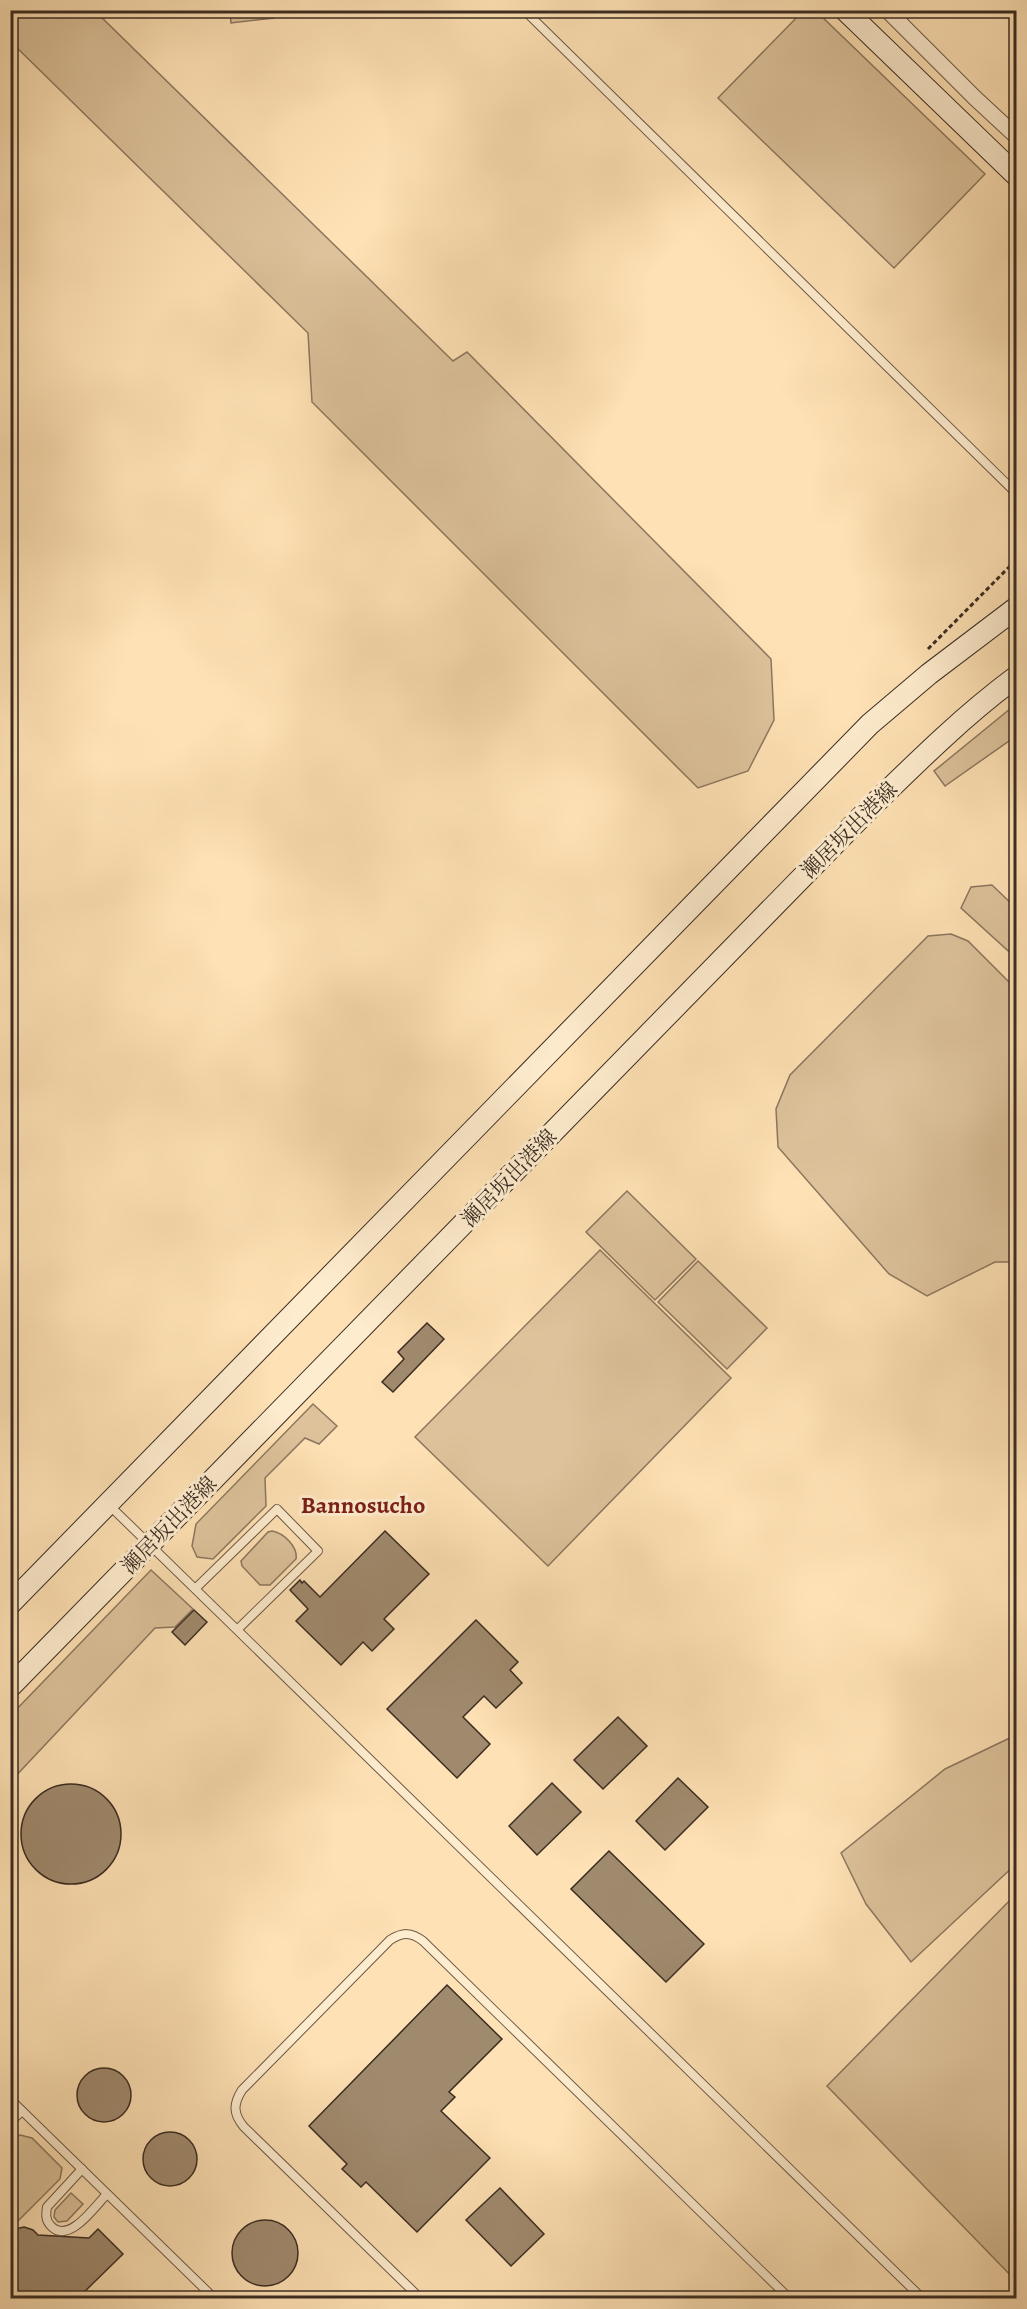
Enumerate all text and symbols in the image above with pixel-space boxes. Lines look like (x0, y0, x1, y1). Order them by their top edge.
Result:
street label: 瀬居坂出港線 (795, 776, 903, 884)
street label: 瀬居坂出港線 (455, 1123, 563, 1233)
street label: 瀬居坂出港線 (115, 1470, 223, 1580)
district label: Bannosucho (301, 1489, 425, 1521)

